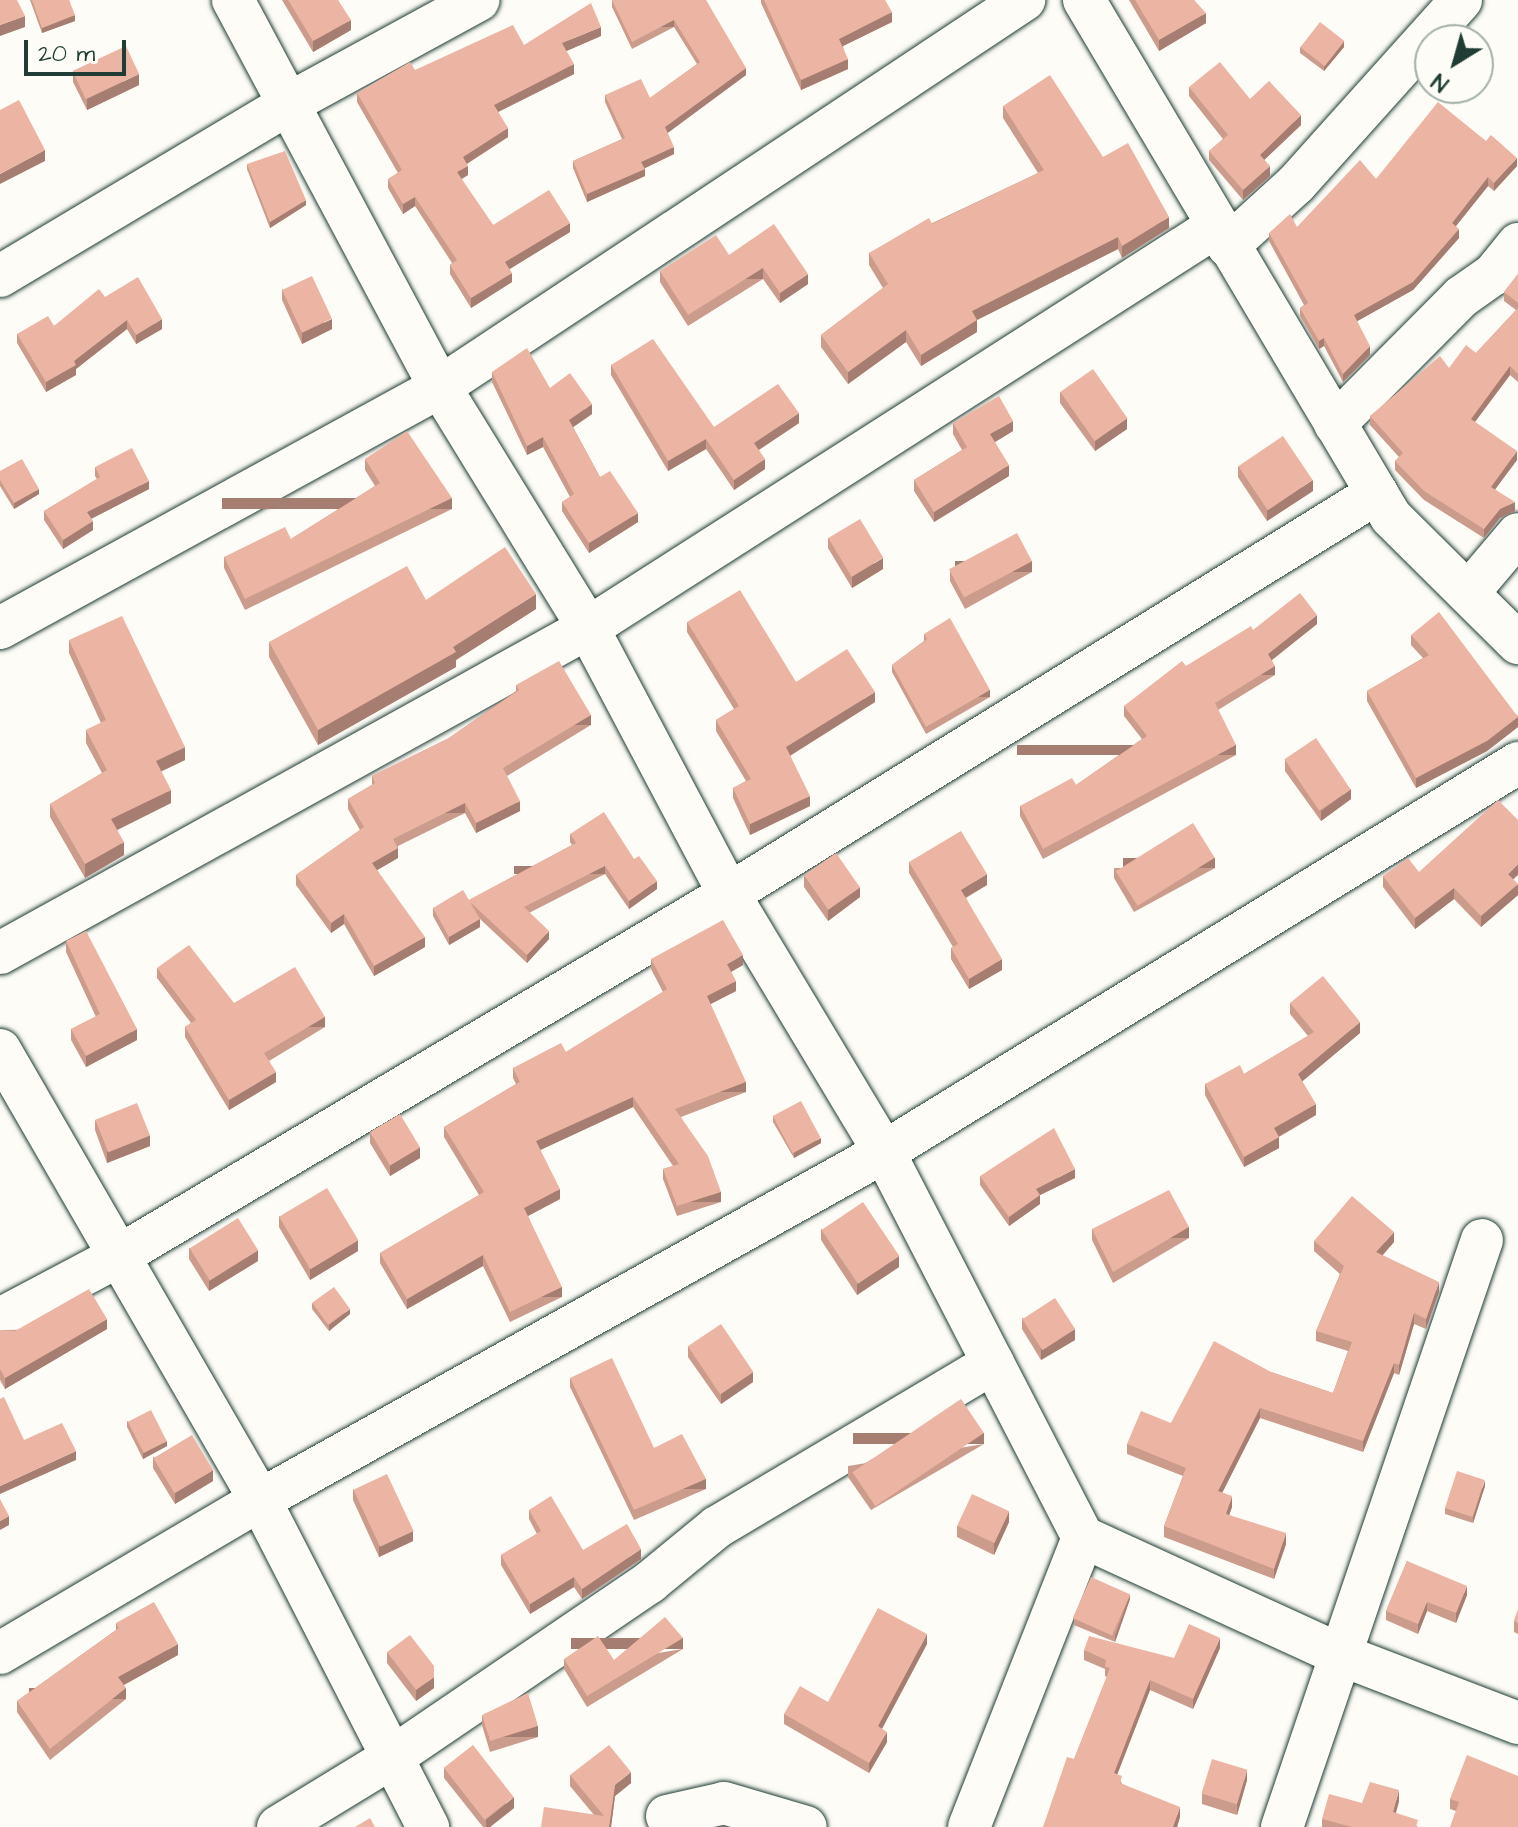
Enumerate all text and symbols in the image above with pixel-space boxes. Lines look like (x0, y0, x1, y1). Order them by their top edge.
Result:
scale bar (28, 24, 130, 74)
north arrow (1414, 24, 1494, 104)
text: 20 m (38, 37, 95, 71)
text: N (1426, 65, 1455, 99)

